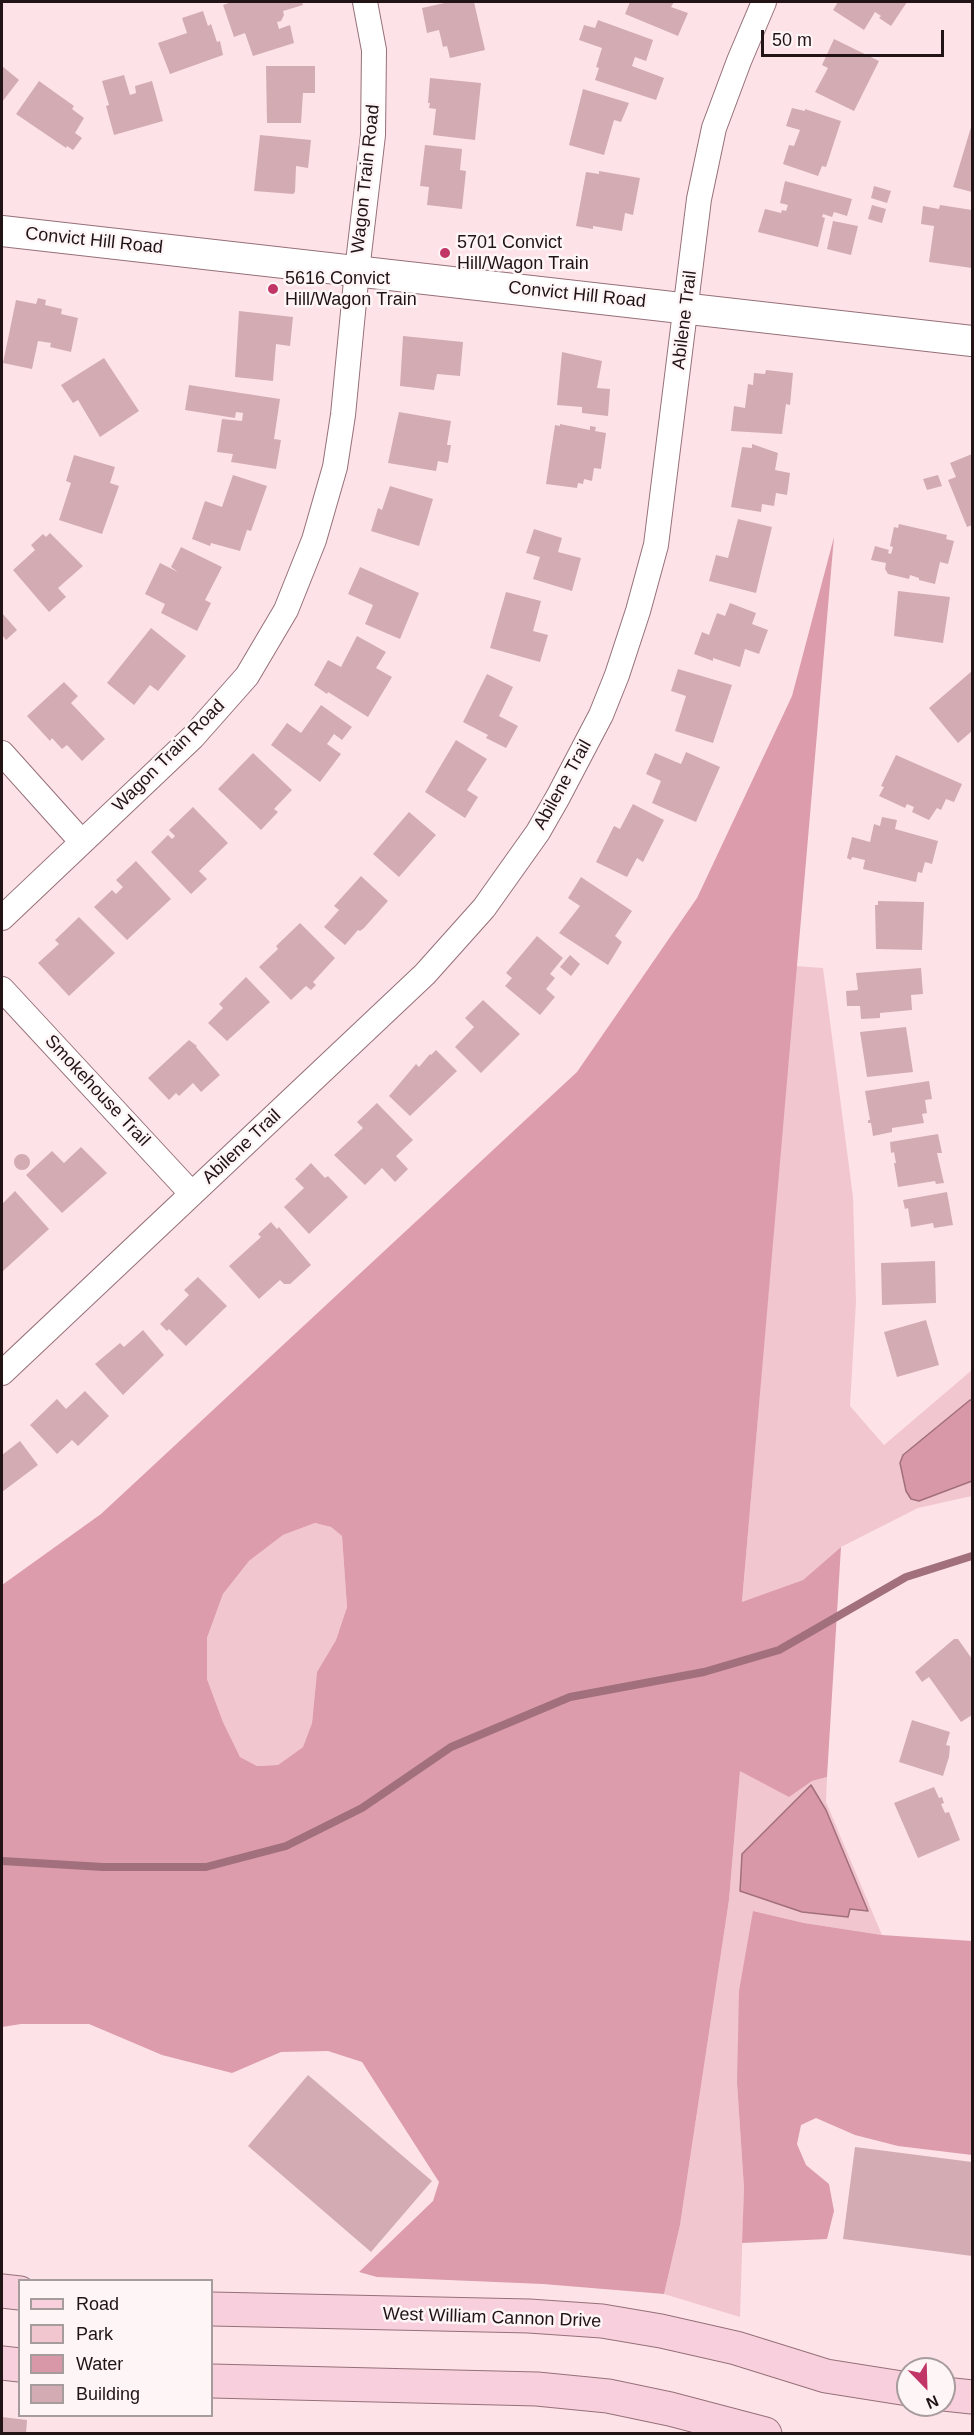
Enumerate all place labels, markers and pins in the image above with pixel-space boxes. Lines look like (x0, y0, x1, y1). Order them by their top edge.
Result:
place label: 5701 Convict Hill/Wagon Train (457, 232, 589, 274)
marker: 5701 Convict Hill/Wagon Train (438, 246, 452, 260)
place label: 5616 Convict Hill/Wagon Train (285, 268, 417, 310)
marker: 5616 Convict Hill/Wagon Train (266, 282, 280, 296)

